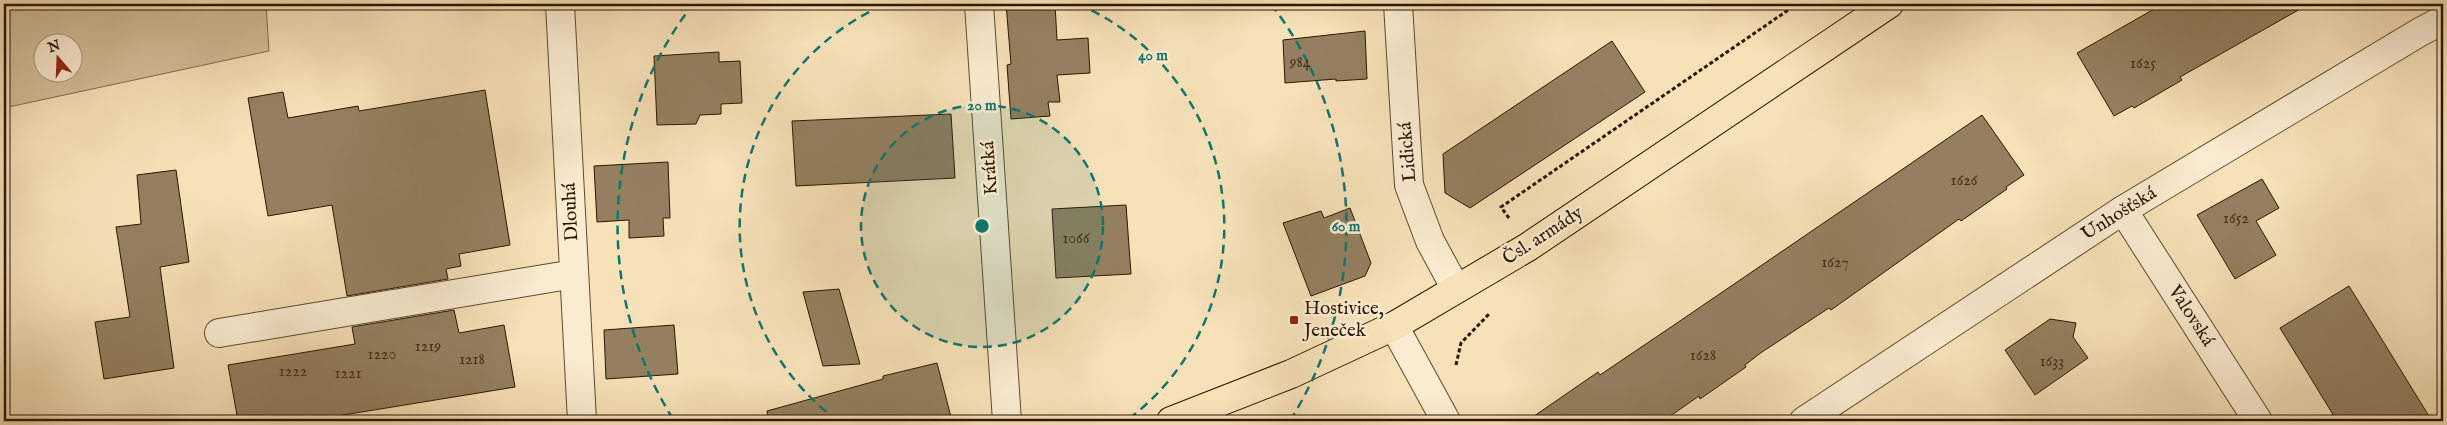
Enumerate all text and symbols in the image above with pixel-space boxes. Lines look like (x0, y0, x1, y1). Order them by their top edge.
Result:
north arrow (32, 32, 82, 82)
text: N (44, 36, 63, 57)
text: 40 m (1138, 46, 1168, 65)
house number: 984 (1288, 53, 1311, 73)
house number: 1625 (2130, 54, 2156, 74)
text: 20 m (967, 96, 997, 115)
street label: Lidická (1393, 120, 1423, 183)
street label: Krátká (976, 140, 1004, 196)
house number: 1626 (1951, 171, 1978, 191)
street label: Dlouhá (557, 181, 585, 242)
street label: Unhošťská (2077, 181, 2162, 247)
street label: Čsl. armády (1498, 200, 1588, 271)
house number: 1652 (2223, 209, 2249, 229)
centre of rings (973, 217, 991, 235)
text: 60 m (1332, 217, 1361, 236)
house number: 1066 (1062, 229, 1090, 249)
house number: 1627 (1821, 253, 1849, 273)
street label: Valovská (2162, 280, 2220, 352)
place label: Hostivice, Jeneček (1302, 297, 1384, 343)
marker: Hostivice, Jeneček (1288, 314, 1300, 326)
house number: 1219 (415, 337, 441, 357)
house number: 1220 (368, 345, 397, 365)
house number: 1628 (1690, 346, 1716, 366)
house number: 1218 (459, 350, 485, 370)
house number: 1633 (2040, 352, 2064, 372)
house number: 1222 (279, 362, 307, 382)
house number: 1221 (335, 364, 362, 384)

